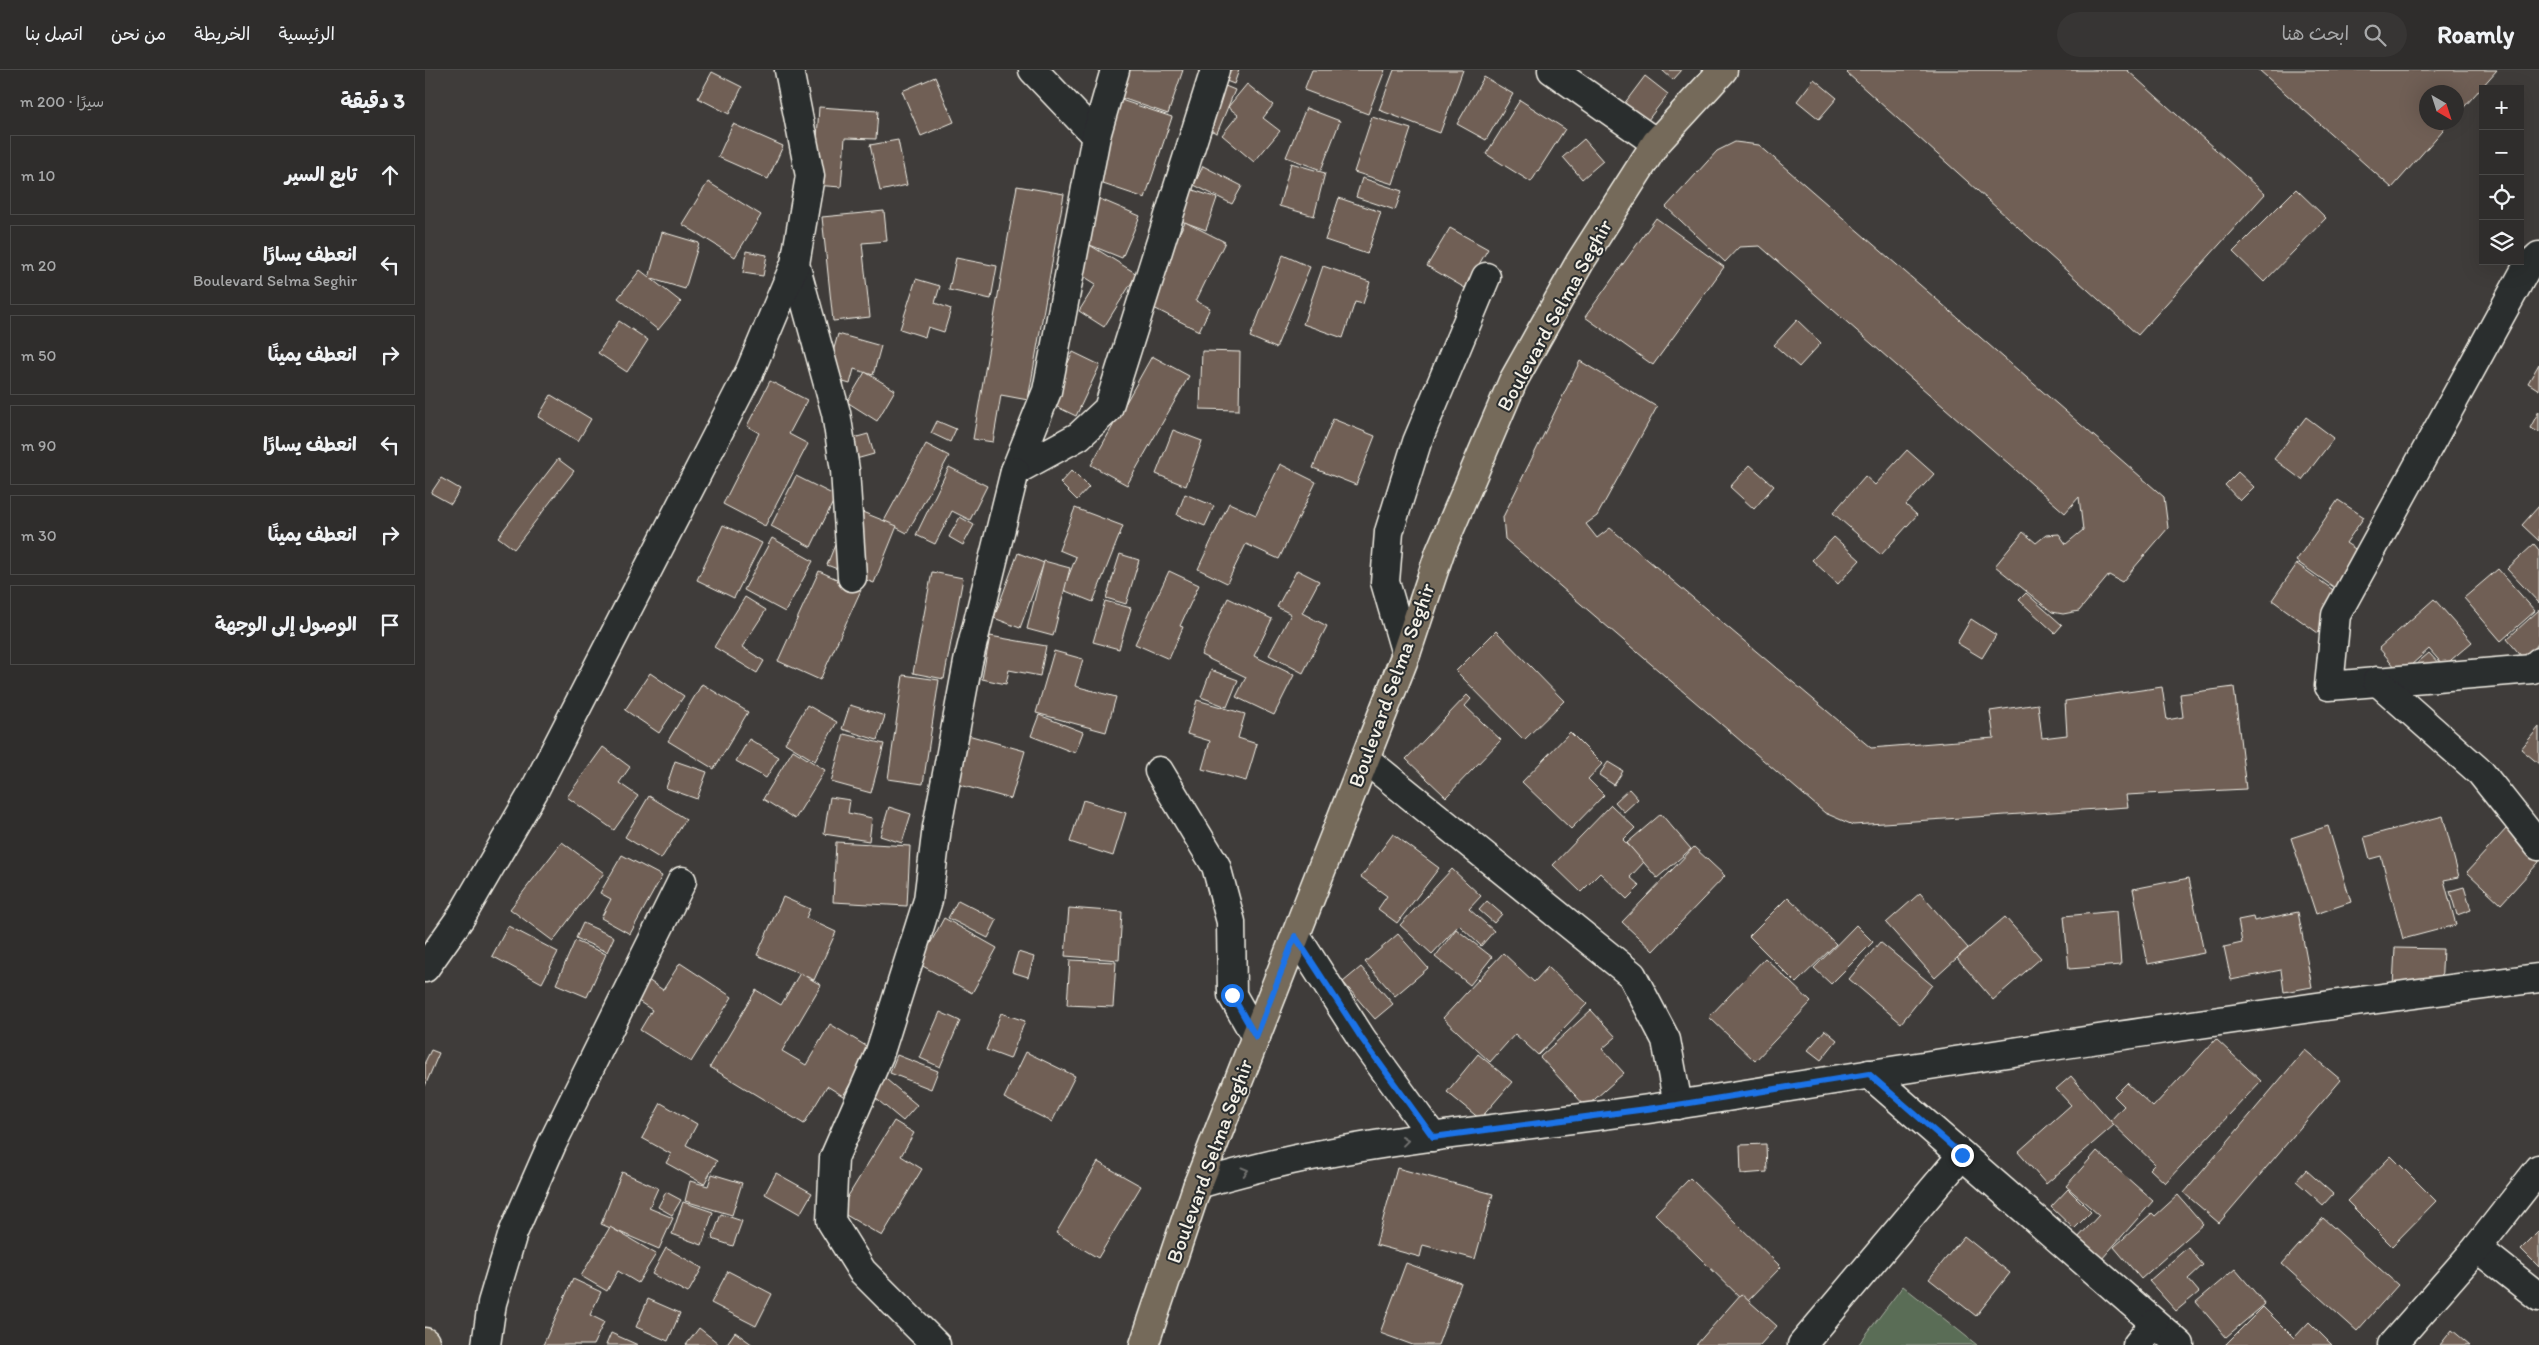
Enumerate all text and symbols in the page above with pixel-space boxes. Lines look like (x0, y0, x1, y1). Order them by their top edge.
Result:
search box (2057, 12, 2407, 57)
text: Roamly (2437, 20, 2514, 49)
icon: search (2361, 21, 2389, 49)
text: ابحث هنا (2281, 22, 2349, 45)
text: اتصل بنا (25, 23, 83, 45)
text: من نحن (111, 23, 166, 45)
text: الخريطة (194, 23, 251, 45)
text: الرئيسية (279, 23, 335, 45)
north arrow (2419, 85, 2464, 130)
map controls (2479, 85, 2524, 265)
button: + (2479, 85, 2524, 130)
text: 3 دقيقة (340, 88, 405, 113)
text: سيرًا · 200 m (20, 92, 104, 111)
button: − (2479, 130, 2524, 175)
icon: ahead (376, 161, 404, 189)
text: تابع السير (285, 163, 357, 186)
text: 10 m (21, 166, 55, 185)
button: locate (2479, 175, 2524, 220)
street label: Boulevard Selma Seghir (1491, 214, 1617, 415)
button: layers (2479, 220, 2524, 265)
text: انعطف يسارًا (263, 243, 357, 266)
icon: left (376, 251, 404, 279)
text: 20 m (21, 256, 56, 275)
text: Boulevard Selma Seghir (193, 271, 357, 290)
icon: right (376, 341, 404, 369)
text: انعطف يمينًا (268, 343, 357, 366)
text: 50 m (21, 346, 56, 365)
icon: left (376, 431, 404, 459)
text: انعطف يسارًا (263, 433, 357, 456)
text: 90 m (21, 436, 56, 455)
icon: right (376, 521, 404, 549)
text: انعطف يمينًا (268, 523, 357, 546)
text: 30 m (21, 526, 57, 545)
street label: Boulevard Selma Seghir (1342, 579, 1440, 790)
icon: arrive (376, 611, 404, 639)
text: الوصول إلى الوجهة (215, 613, 357, 636)
route start (1221, 984, 1244, 1007)
street label: Boulevard Selma Seghir (1160, 1055, 1258, 1266)
one-way arrow (1401, 1136, 1409, 1147)
route end (1951, 1144, 1974, 1167)
one-way arrow (1240, 1167, 1249, 1177)

